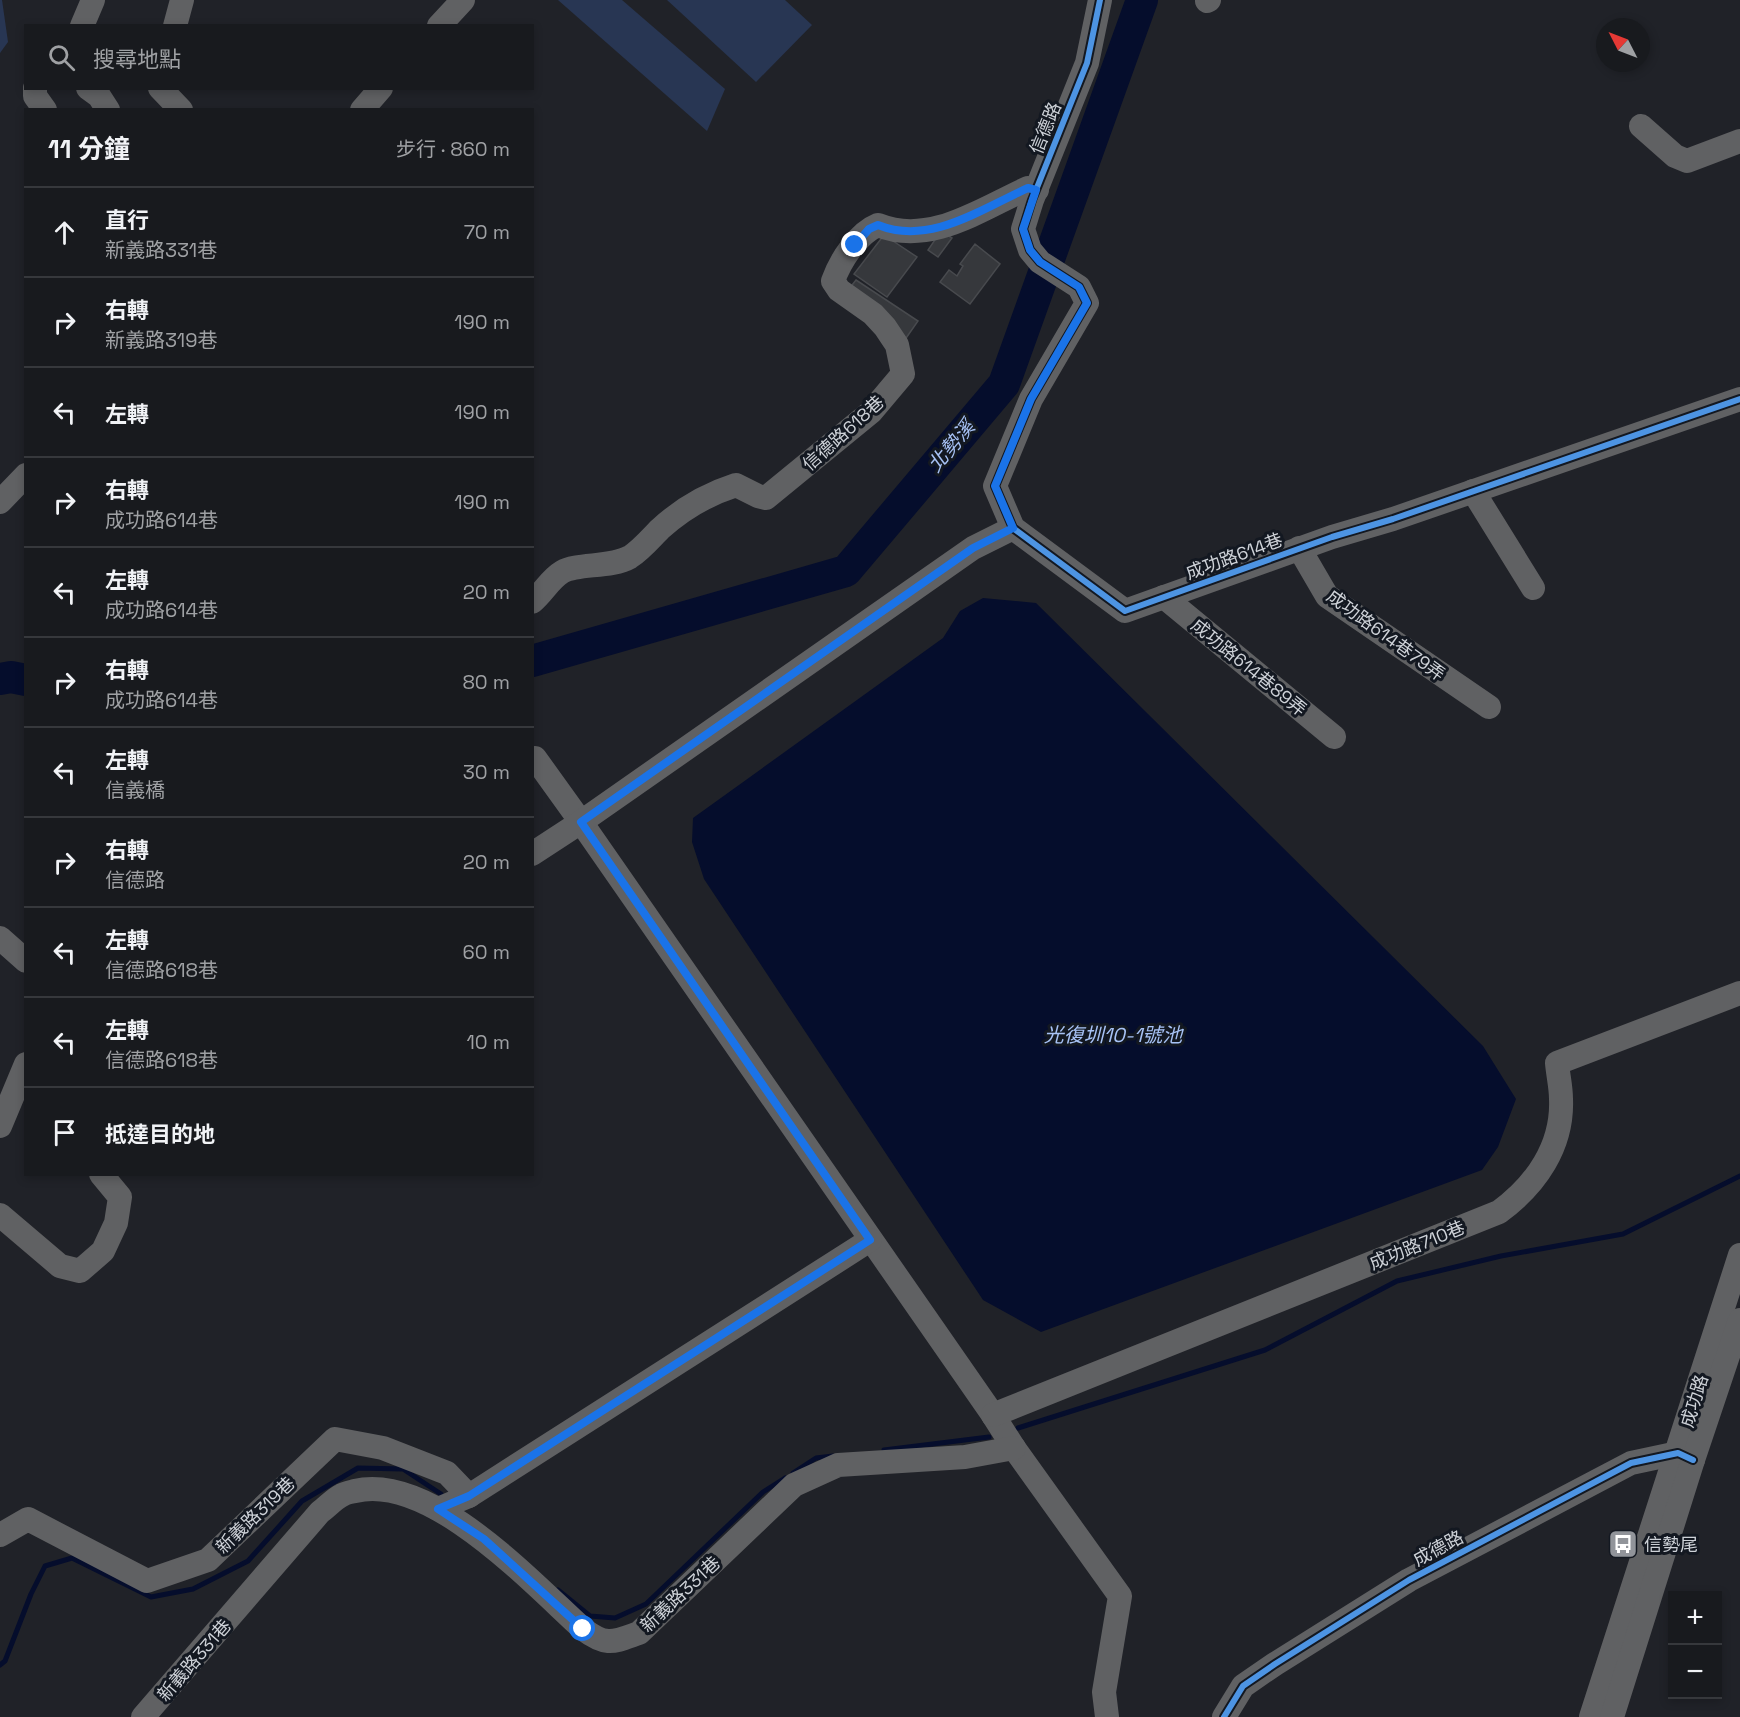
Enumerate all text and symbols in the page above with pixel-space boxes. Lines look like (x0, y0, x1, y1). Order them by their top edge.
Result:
north arrow (1596, 18, 1650, 72)
search box (24, 24, 534, 90)
icon: search (45, 41, 78, 74)
text: 搜尋地點 (93, 45, 181, 73)
street label: 信德路 (1024, 99, 1066, 157)
text: 11 分鐘 (48, 132, 130, 166)
text: 步行 · 860 m (396, 136, 510, 162)
text: 直行 (105, 206, 149, 234)
icon: ahead (48, 216, 81, 249)
text: 70 m (464, 219, 510, 245)
route end (841, 231, 867, 257)
text: 新義路331巷 (105, 237, 217, 263)
text: 右轉 (105, 296, 149, 324)
icon: right (48, 306, 81, 339)
text: 190 m (454, 309, 510, 335)
text: 新義路319巷 (105, 327, 217, 353)
street label: 信德路618巷 (798, 390, 888, 476)
icon: left (48, 396, 81, 429)
text: 190 m (454, 399, 510, 425)
text: 左轉 (105, 400, 149, 428)
water label: 北勢溪 (922, 412, 982, 477)
text: 右轉 (105, 476, 149, 504)
icon: right (48, 486, 81, 519)
text: 190 m (454, 489, 510, 515)
text: 成功路614巷 (105, 507, 218, 533)
street label: 成功路614巷 (1182, 528, 1286, 584)
text: 左轉 (105, 566, 149, 594)
icon: left (48, 576, 81, 609)
text: 20 m (463, 579, 510, 605)
street label: 成功路614巷79弄 (1322, 584, 1450, 686)
text: 成功路614巷 (105, 597, 218, 623)
street label: 成功路614巷89弄 (1187, 613, 1311, 721)
text: 右轉 (105, 656, 149, 684)
icon: right (48, 666, 81, 699)
text: 80 m (462, 669, 510, 695)
text: 成功路614巷 (105, 687, 218, 713)
text: 左轉 (105, 746, 149, 774)
icon: left (48, 756, 81, 789)
text: 30 m (463, 759, 510, 785)
text: 信義橋 (105, 777, 165, 803)
text: 右轉 (105, 836, 149, 864)
icon: right (48, 846, 81, 879)
text: 20 m (463, 849, 510, 875)
text: 信德路 (105, 867, 165, 893)
text: 左轉 (105, 926, 149, 954)
icon: left (48, 936, 81, 969)
text: 60 m (463, 939, 510, 965)
text: 信德路618巷 (105, 957, 218, 983)
text: 左轉 (105, 1016, 149, 1044)
water label: 光復圳10-1號池 (1044, 1022, 1184, 1048)
icon: left (48, 1026, 81, 1059)
text: 10 m (466, 1029, 510, 1055)
text: 信德路618巷 (105, 1047, 218, 1073)
icon: arrive (48, 1116, 81, 1149)
text: 抵達目的地 (105, 1120, 215, 1148)
street label: 成功路710巷 (1366, 1215, 1468, 1275)
street label: 成功路 (1675, 1372, 1713, 1430)
street label: 新義路319巷 (211, 1472, 299, 1558)
street label: 成德路 (1409, 1525, 1467, 1571)
bus stop icon: 信勢尾 (1607, 1528, 1639, 1560)
place label: 信勢尾 (1644, 1533, 1698, 1556)
street label: 新義路331巷 (635, 1551, 725, 1637)
map controls (1668, 1591, 1722, 1699)
button: + (1668, 1591, 1722, 1645)
street label: 新義路331巷 (152, 1614, 236, 1706)
route start (569, 1615, 595, 1641)
button: − (1668, 1645, 1722, 1699)

